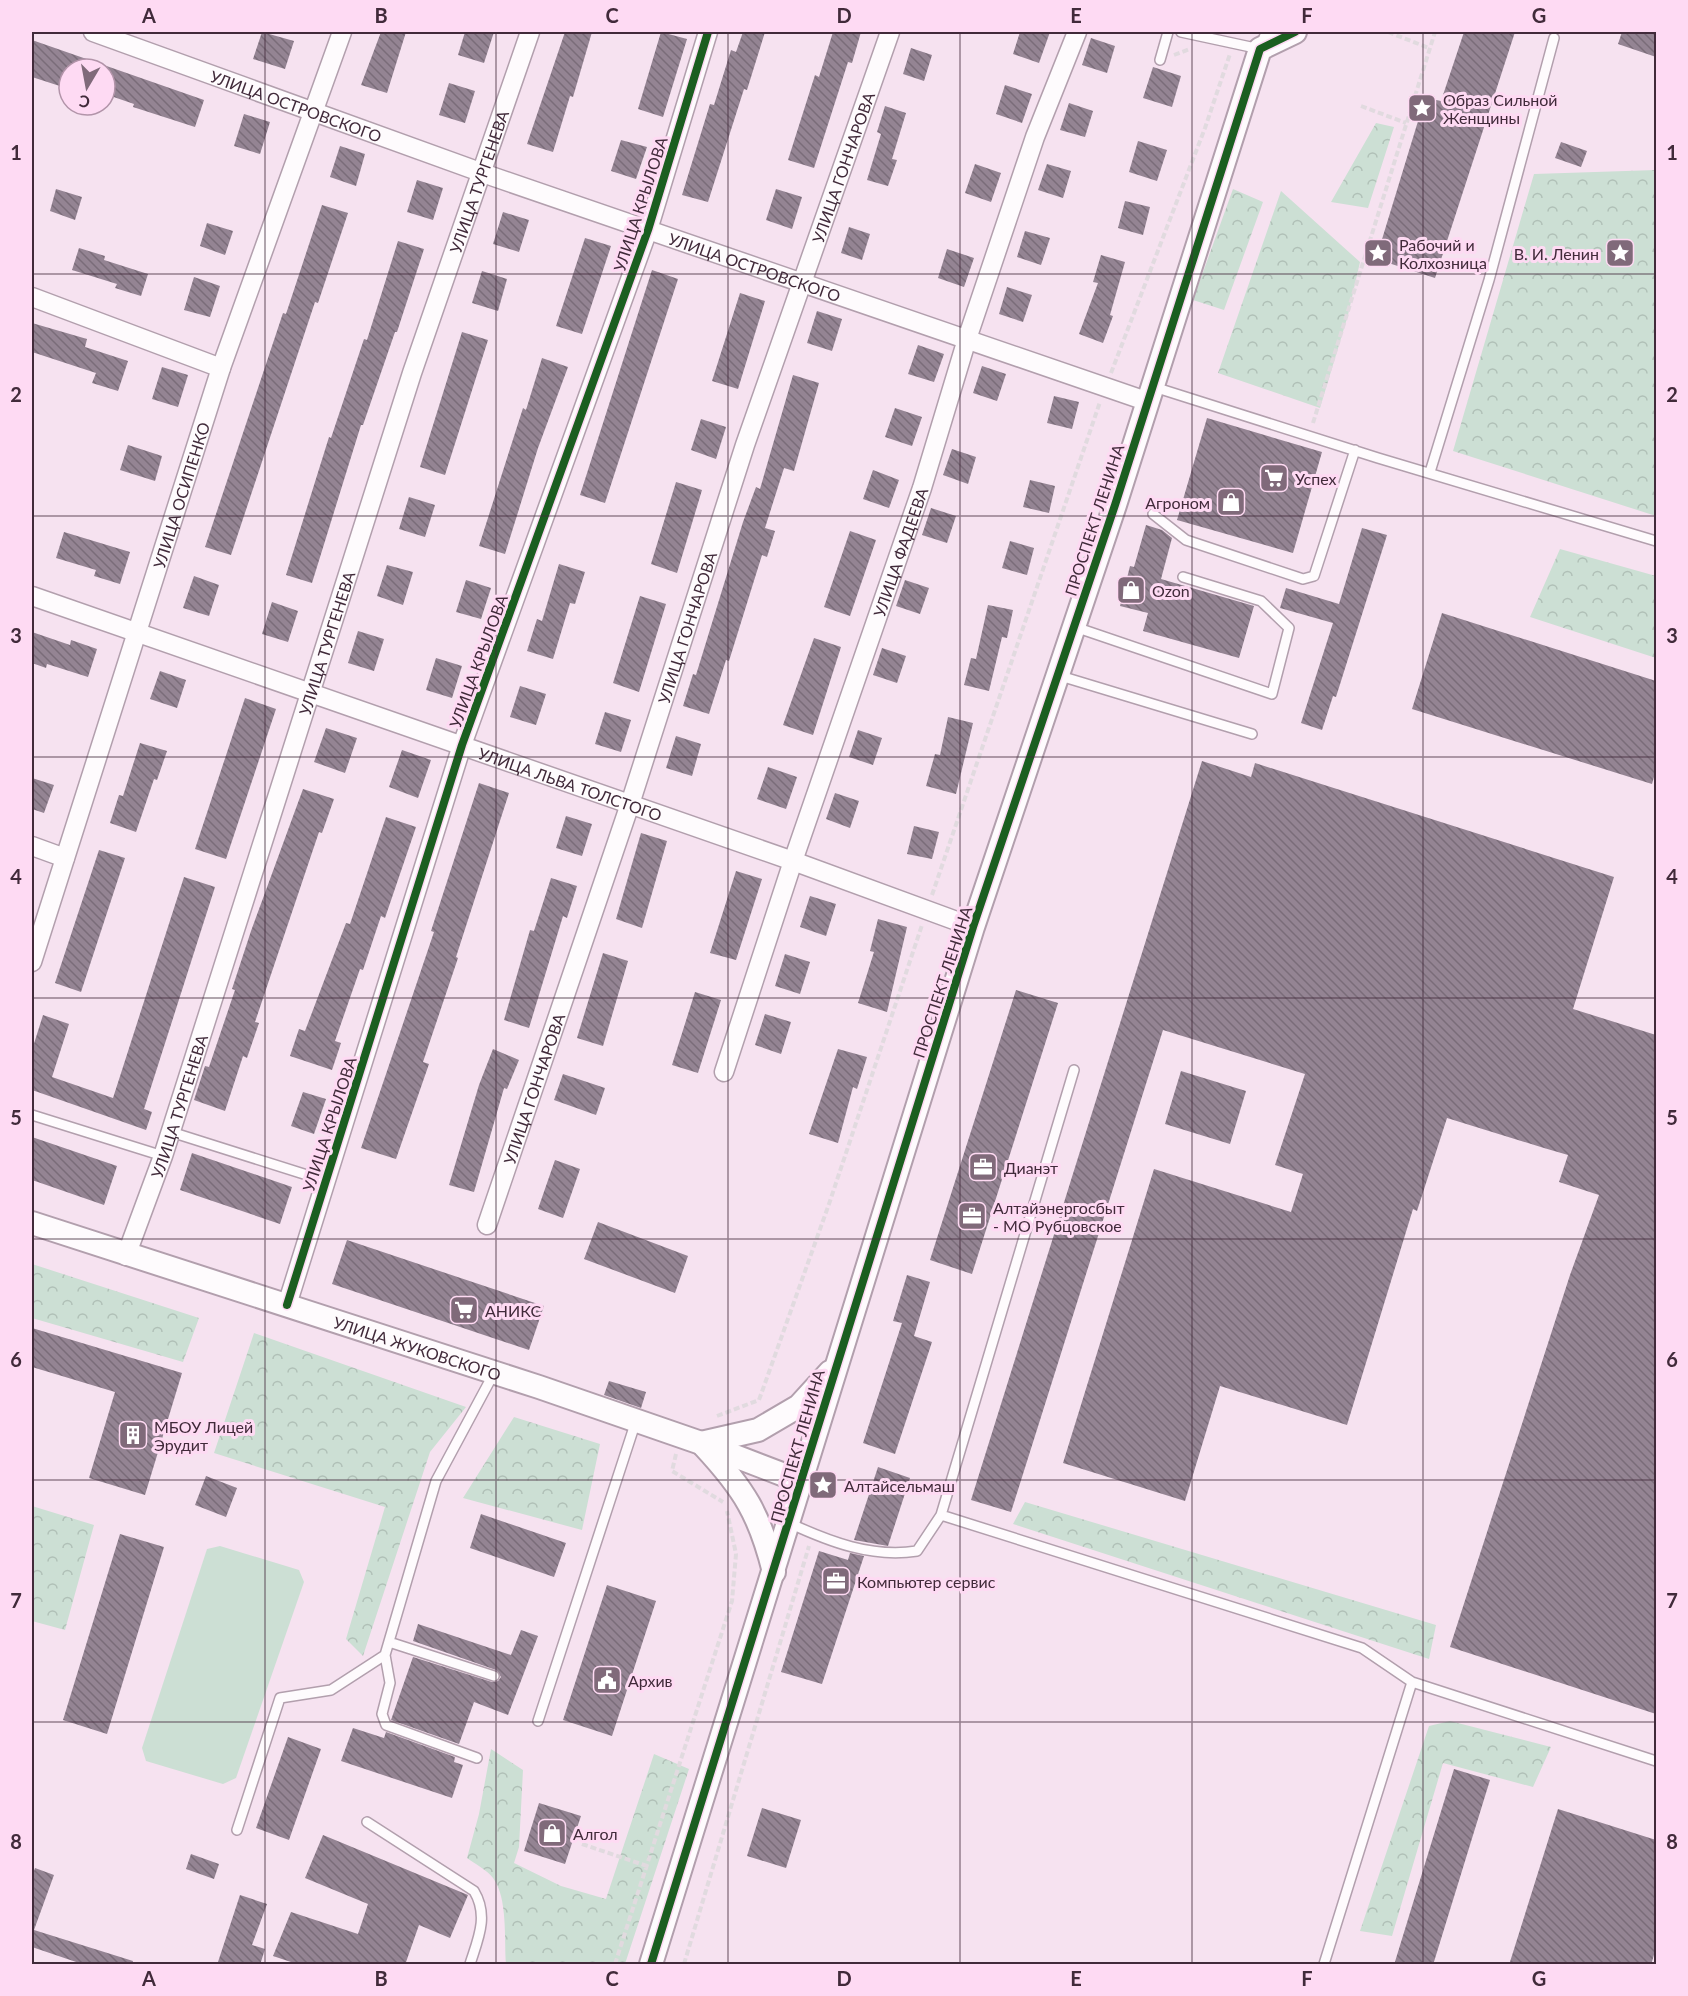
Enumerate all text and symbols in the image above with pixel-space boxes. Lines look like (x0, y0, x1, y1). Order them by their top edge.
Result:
text: A (141, 3, 156, 27)
text: B (374, 3, 388, 27)
text: C (605, 3, 619, 27)
text: D (836, 3, 852, 27)
text: E (1070, 3, 1082, 27)
text: F (1301, 3, 1313, 27)
text: G (1532, 3, 1546, 27)
north arrow (57, 57, 117, 117)
street label: УЛИЦА ОСТРОВСКОГО (208, 66, 384, 145)
street label: УЛИЦА ГОНЧАРОВА (807, 89, 878, 245)
place label: Образ Сильной Женщины (1443, 90, 1557, 127)
text: С (77, 92, 91, 113)
place icon: Образ Сильной Женщины (1406, 92, 1438, 124)
street label: УЛИЦА ТУРГЕНЕВА (445, 107, 512, 255)
street label: УЛИЦА КРЫЛОВА (609, 134, 671, 274)
text: 1 (10, 140, 22, 164)
text: 1 (1666, 140, 1678, 164)
street label: УЛИЦА ОСТРОВСКОГО (666, 228, 843, 305)
place label: Рабочий и Колхозница (1399, 235, 1487, 272)
place icon: Рабочий и Колхозница (1362, 237, 1394, 269)
place icon: В. И. Ленин (1604, 237, 1636, 269)
place label: В. И. Ленин (1514, 244, 1599, 263)
text: 2 (10, 382, 22, 406)
text: 2 (1666, 382, 1678, 406)
street label: УЛИЦА ОСИПЕНКО (148, 419, 213, 571)
street label: ПРОСПЕКТ ЛЕНИНА (1060, 442, 1128, 598)
supermarket icon: Успех (1258, 462, 1290, 494)
place label: Успех (1295, 469, 1337, 488)
street label: УЛИЦА ФАДЕЕВА (869, 485, 931, 619)
shop icon: Агроном (1215, 486, 1247, 518)
place label: Агроном (1145, 493, 1210, 512)
street label: УЛИЦА ГОНЧАРОВА (653, 549, 720, 706)
street label: УЛИЦА ТУРГЕНЕВА (294, 569, 358, 717)
shop icon: Ozon (1115, 574, 1147, 606)
place label: Ozon (1152, 581, 1190, 600)
street label: УЛИЦА КРЫЛОВА (445, 592, 511, 730)
text: 3 (10, 623, 22, 647)
text: 3 (1666, 623, 1678, 647)
street label: УЛИЦА ЛЬВА ТОЛСТОГО (476, 743, 665, 824)
text: 4 (10, 864, 22, 888)
text: 4 (1666, 864, 1678, 888)
street label: ПРОСПЕКТ ЛЕНИНА (908, 904, 976, 1060)
street label: УЛИЦА ГОНЧАРОВА (499, 1010, 568, 1167)
street label: УЛИЦА ТУРГЕНЕВА (146, 1032, 211, 1180)
street label: УЛИЦА КРЫЛОВА (298, 1054, 360, 1194)
text: 5 (10, 1105, 22, 1129)
text: 5 (1666, 1105, 1678, 1129)
office icon: Дианэт (967, 1151, 999, 1183)
place label: Дианэт (1004, 1158, 1058, 1177)
place label: Алтайэнергосбыт - МО Рубцовское (993, 1198, 1125, 1235)
office icon: Алтайэнергосбыт - МО Рубцовское (956, 1200, 988, 1232)
supermarket icon: АНИКС (448, 1294, 480, 1326)
place label: АНИКС (485, 1301, 541, 1320)
street label: УЛИЦА ЖУКОВСКОГО (331, 1312, 504, 1384)
text: 6 (10, 1347, 22, 1371)
text: 6 (1666, 1347, 1678, 1371)
street label: ПРОСПЕКТ ЛЕНИНА (766, 1367, 828, 1525)
place label: МБОУ Лицей Эрудит (154, 1417, 253, 1454)
building icon: МБОУ Лицей Эрудит (117, 1419, 149, 1451)
place icon: Алтайсельмаш (807, 1469, 839, 1501)
place label: Алтайсельмаш (844, 1476, 955, 1495)
office icon: Компьютер сервис (820, 1565, 852, 1597)
place label: Компьютер сервис (857, 1572, 996, 1591)
text: 7 (10, 1588, 22, 1612)
text: 7 (1666, 1588, 1678, 1612)
public building icon: Архив (591, 1664, 623, 1696)
place label: Архив (628, 1671, 673, 1690)
shop icon: Алгол (536, 1817, 568, 1849)
place label: Алгол (573, 1824, 618, 1843)
text: 8 (10, 1829, 22, 1853)
text: 8 (1666, 1829, 1678, 1853)
text: A (141, 1966, 156, 1990)
text: B (374, 1966, 388, 1990)
text: C (605, 1966, 619, 1990)
text: D (836, 1966, 852, 1990)
text: E (1070, 1966, 1082, 1990)
text: F (1301, 1966, 1313, 1990)
text: G (1532, 1966, 1546, 1990)

